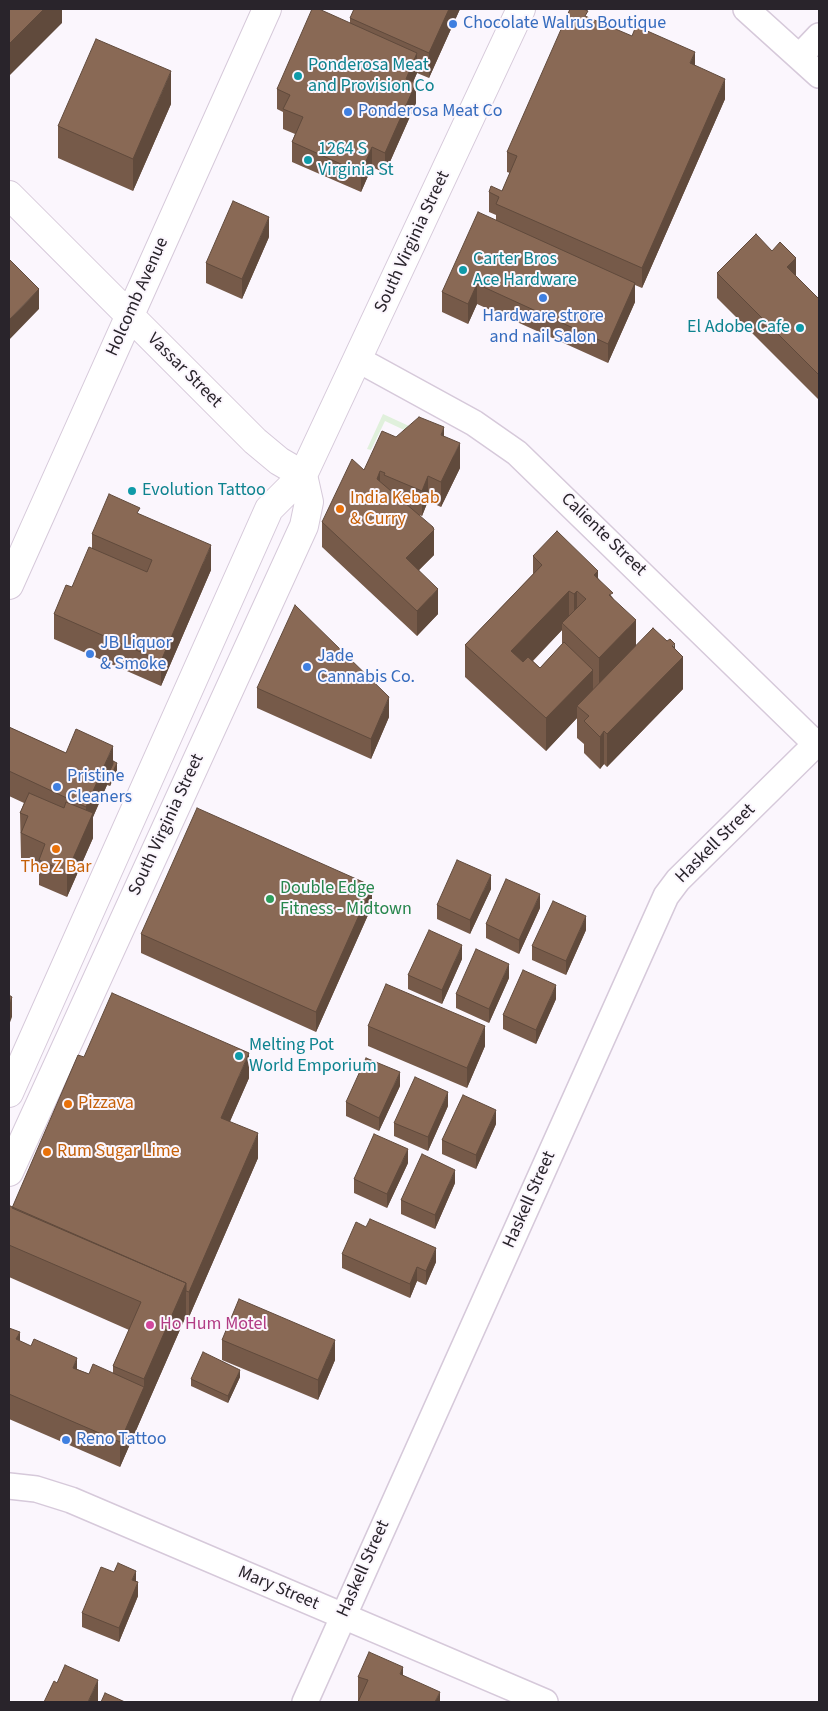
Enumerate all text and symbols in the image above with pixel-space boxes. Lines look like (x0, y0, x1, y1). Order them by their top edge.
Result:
place label: Chocolate Walrus Boutique (463, 13, 666, 35)
marker: Chocolate Walrus Boutique (447, 18, 459, 30)
place label: Ponderosa Meat and Provision Co (308, 55, 434, 98)
marker: Ponderosa Meat and Provision Co (292, 70, 304, 82)
place label: Ponderosa Meat Co (358, 101, 503, 123)
marker: Ponderosa Meat Co (342, 106, 354, 118)
place label: 1264 S Virginia St (318, 139, 393, 182)
marker: 1264 S Virginia St (302, 154, 314, 166)
street label: South Virginia Street (371, 168, 455, 316)
street label: Holcomb Avenue (102, 234, 174, 360)
place label: Carter Bros Ace Hardware (473, 249, 577, 292)
marker: Carter Bros Ace Hardware (457, 264, 469, 276)
marker: Hardware strore and nail Salon (537, 292, 549, 304)
place label: Hardware strore and nail Salon (482, 306, 604, 348)
place label: El Adobe Cafe (687, 317, 790, 339)
marker: El Adobe Cafe (794, 322, 806, 334)
street label: Vassar Street (142, 329, 226, 413)
place label: Evolution Tattoo (142, 480, 266, 502)
marker: Evolution Tattoo (126, 485, 138, 497)
place label: India Kebab & Curry (350, 488, 440, 530)
street label: Caliente Street (556, 489, 650, 581)
marker: India Kebab & Curry (334, 503, 346, 515)
place label: JB Liquor & Smoke (100, 633, 172, 676)
place label: Jade Cannabis Co. (317, 646, 415, 689)
marker: JB Liquor & Smoke (84, 648, 96, 660)
marker: Jade Cannabis Co. (301, 661, 313, 673)
street label: South Virginia Street (125, 751, 209, 899)
place label: Pristine Cleaners (67, 766, 132, 809)
marker: Pristine Cleaners (51, 781, 63, 793)
street label: Haskell Street (672, 800, 760, 888)
marker: The Z Bar (50, 843, 62, 855)
place label: The Z Bar (20, 857, 92, 879)
place label: Double Edge Fitness - Midtown (280, 878, 412, 921)
marker: Double Edge Fitness - Midtown (264, 893, 276, 905)
place label: Melting Pot World Emporium (249, 1035, 377, 1078)
marker: Melting Pot World Emporium (233, 1050, 245, 1062)
place label: Pizzava (78, 1093, 134, 1115)
marker: Pizzava (62, 1098, 74, 1110)
place label: Rum Sugar Lime (57, 1141, 180, 1163)
marker: Rum Sugar Lime (41, 1146, 53, 1158)
street label: Haskell Street (499, 1148, 561, 1252)
place label: Ho Hum Motel (160, 1314, 267, 1336)
marker: Ho Hum Motel (144, 1319, 156, 1331)
place label: Reno Tattoo (76, 1429, 166, 1451)
marker: Reno Tattoo (60, 1434, 72, 1446)
street label: Haskell Street (333, 1517, 395, 1621)
street label: Mary Street (234, 1562, 322, 1616)

